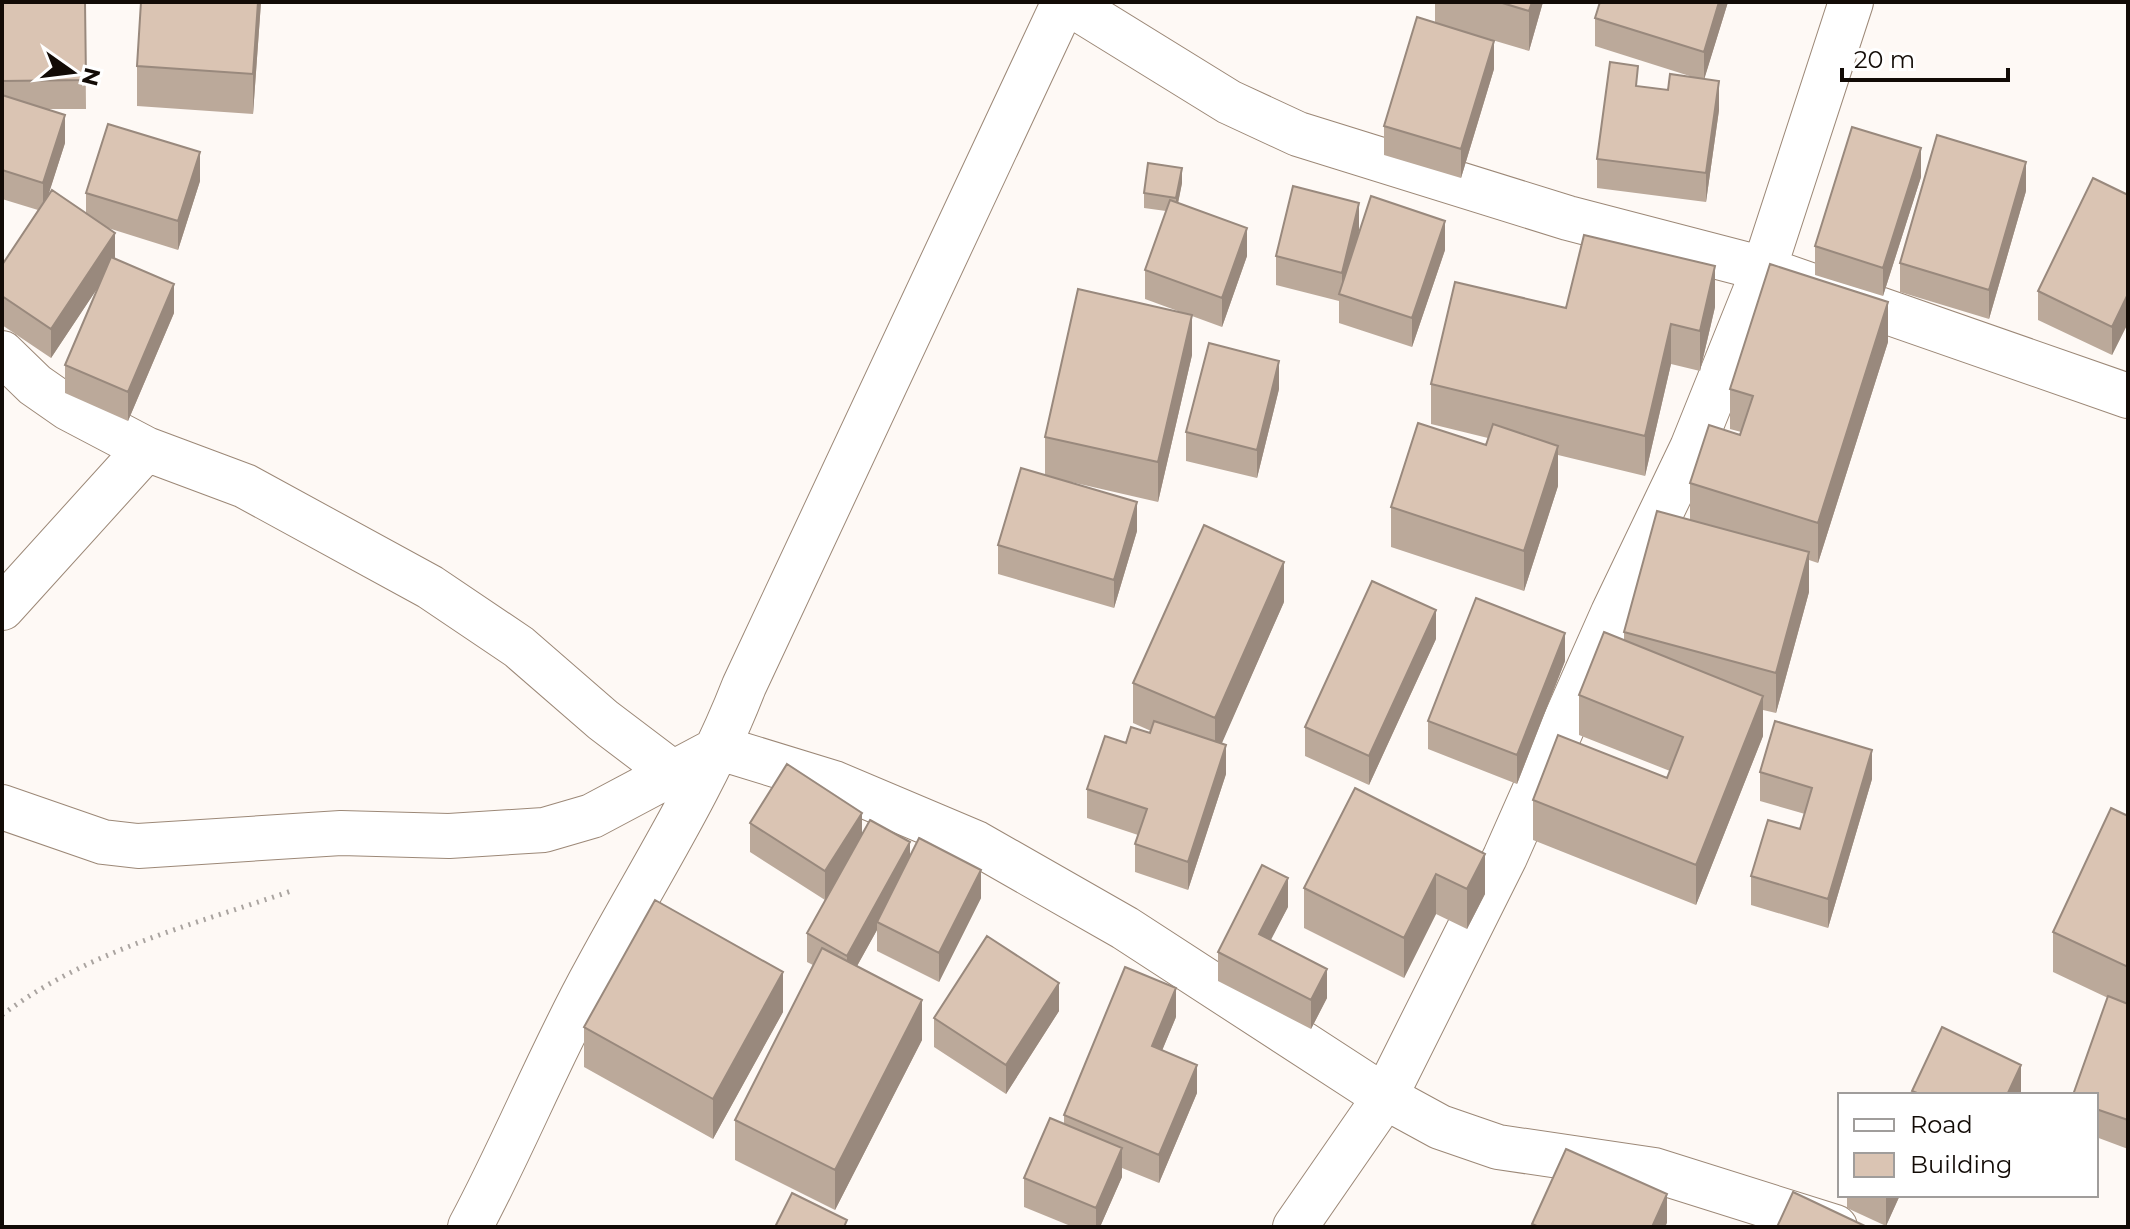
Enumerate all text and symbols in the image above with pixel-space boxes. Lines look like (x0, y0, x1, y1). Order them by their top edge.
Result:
north arrow (32, 32, 112, 112)
scale bar (1842, 32, 2008, 82)
text: 20 m (1854, 45, 1915, 74)
text: N (76, 65, 106, 89)
legend (1838, 1093, 2098, 1197)
text: Road (1910, 1110, 1973, 1139)
text: Building (1910, 1150, 2013, 1179)

